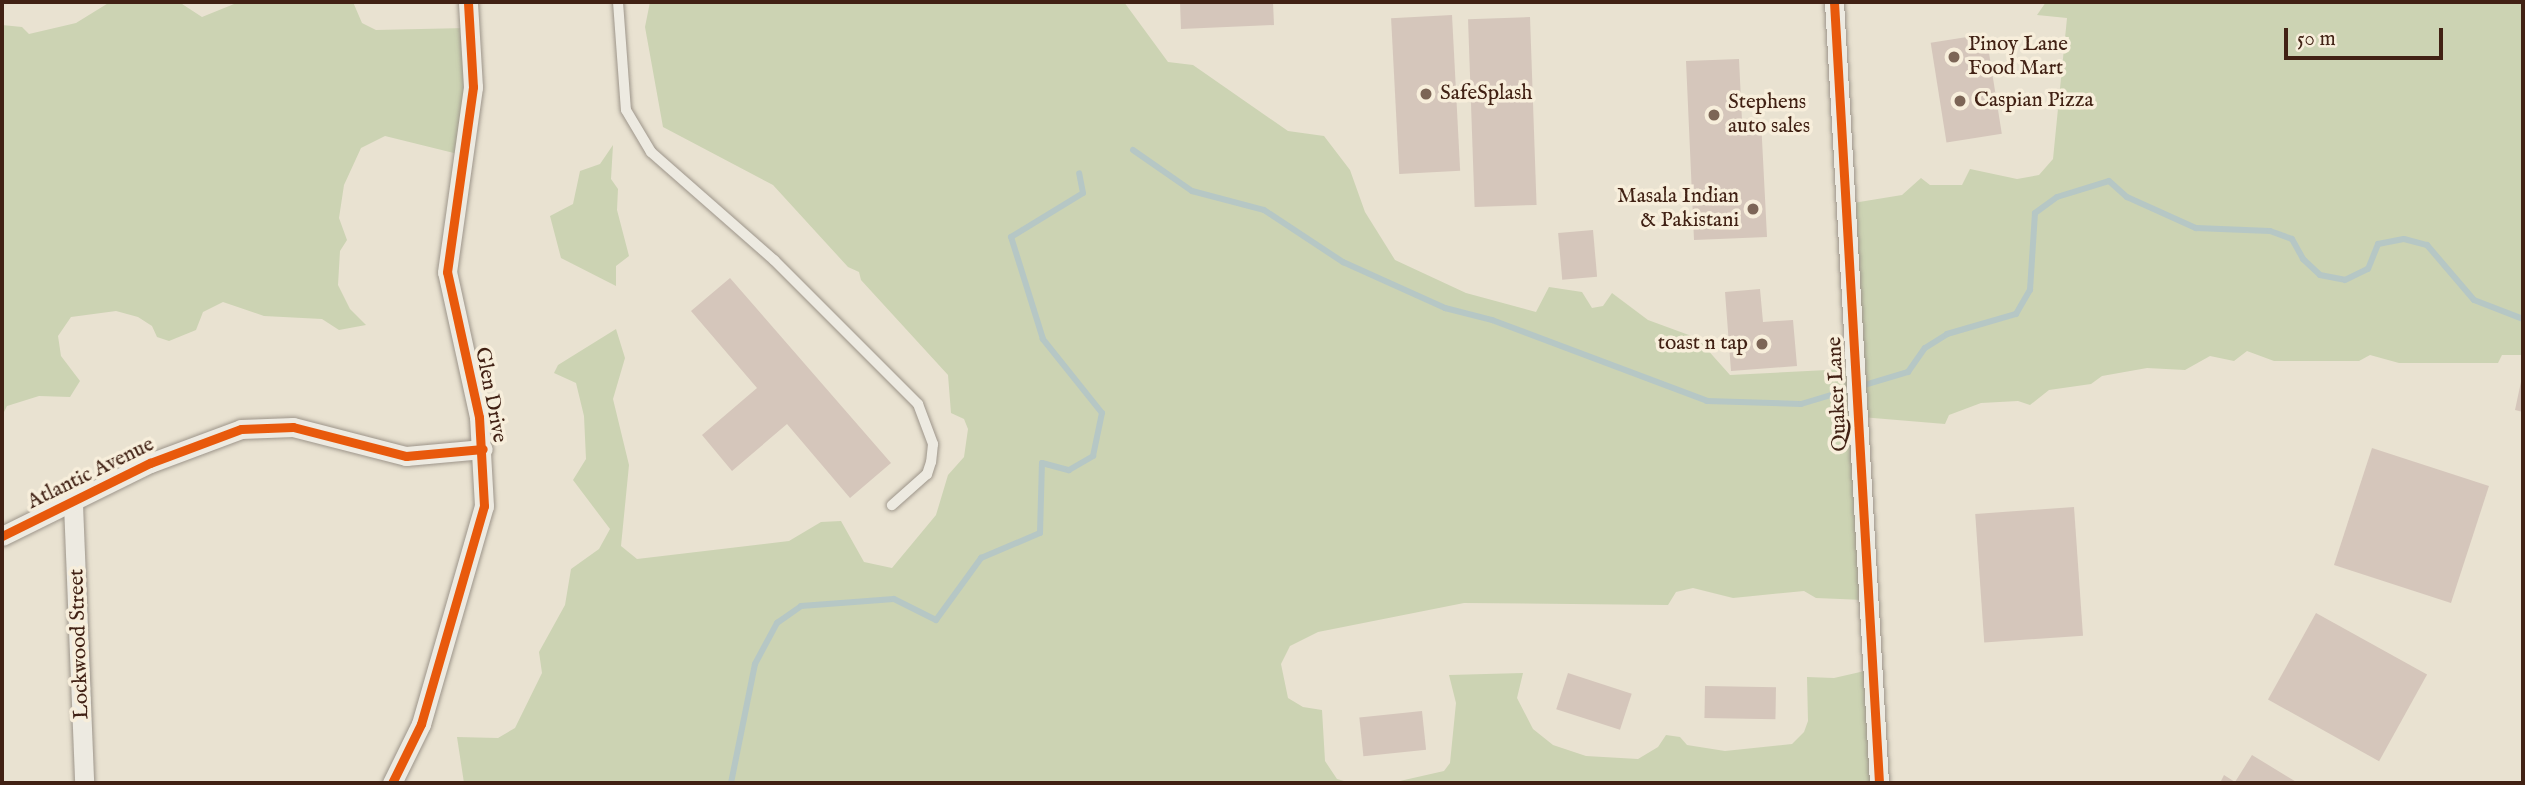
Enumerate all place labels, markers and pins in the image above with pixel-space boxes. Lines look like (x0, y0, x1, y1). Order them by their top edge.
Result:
place label: Pinoy Lane Food Mart (1968, 32, 2068, 82)
marker: Pinoy Lane Food Mart (1946, 49, 1962, 65)
place label: SafeSplash (1440, 81, 1532, 107)
marker: SafeSplash (1418, 86, 1434, 102)
place label: Caspian Pizza (1974, 88, 2094, 114)
place label: Stephens auto sales (1728, 90, 1810, 140)
marker: Caspian Pizza (1952, 93, 1968, 109)
marker: Stephens auto sales (1706, 107, 1722, 123)
place label: Masala Indian & Pakistani (1617, 184, 1739, 234)
marker: Masala Indian & Pakistani (1745, 201, 1761, 217)
place label: toast n tap (1658, 331, 1748, 357)
marker: toast n tap (1754, 336, 1770, 352)

